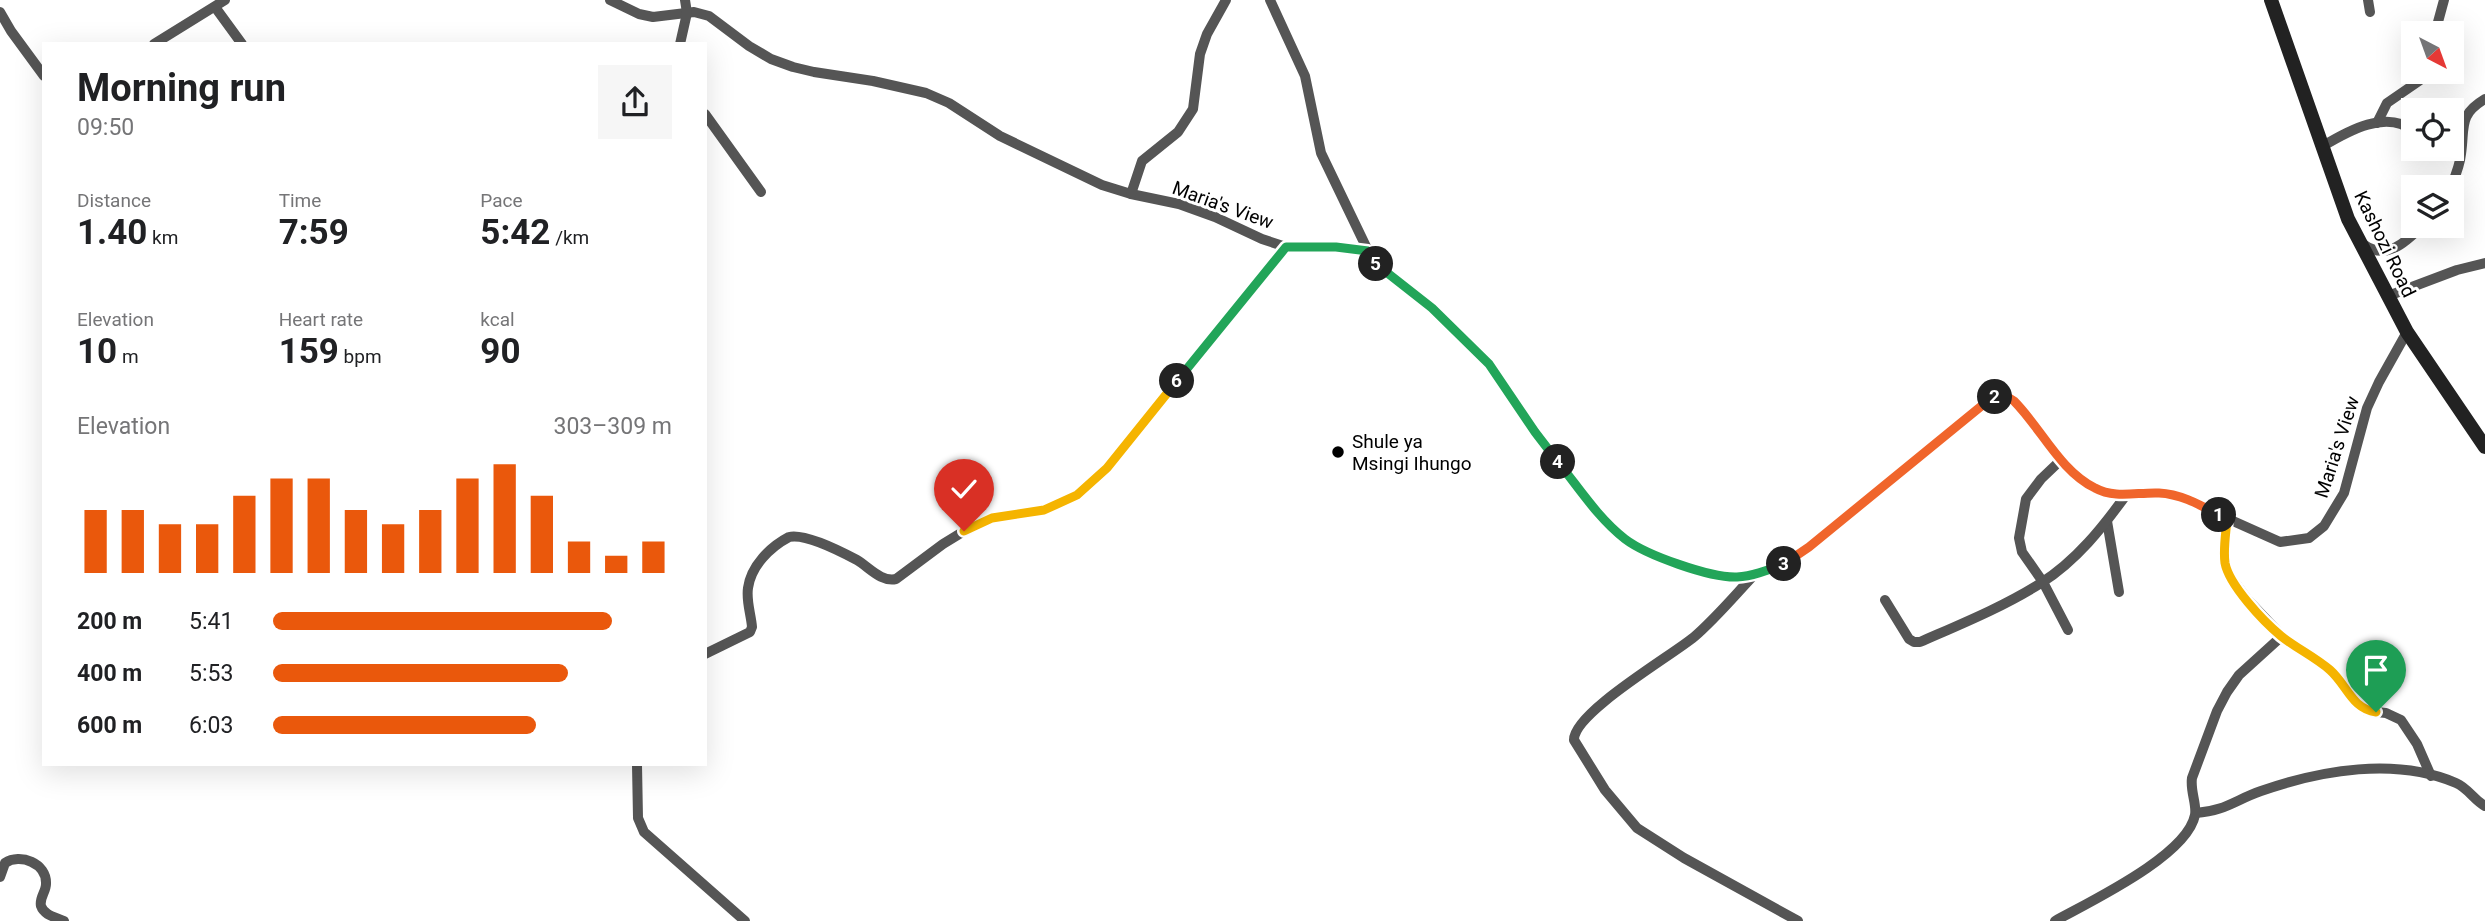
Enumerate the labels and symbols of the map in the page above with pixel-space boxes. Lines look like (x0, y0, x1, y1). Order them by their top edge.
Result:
north arrow (2401, 21, 2464, 84)
street label: Maria's View (1169, 176, 1277, 234)
street label: Kashozi Road (2349, 187, 2421, 301)
pin: 5 (1358, 246, 1394, 282)
pin: 6 (1160, 364, 1194, 398)
pin: 2 (1978, 380, 2012, 414)
street label: Maria's View (2310, 393, 2364, 501)
place label: Shule ya Msingi Ihungo (1352, 430, 1472, 475)
marker: Shule ya Msingi Ihungo (1330, 444, 1346, 460)
pin: 4 (1540, 444, 1576, 480)
pin (934, 459, 994, 531)
pin: 1 (2202, 498, 2236, 532)
pin: 3 (1766, 546, 1802, 582)
pin (2346, 640, 2406, 712)

